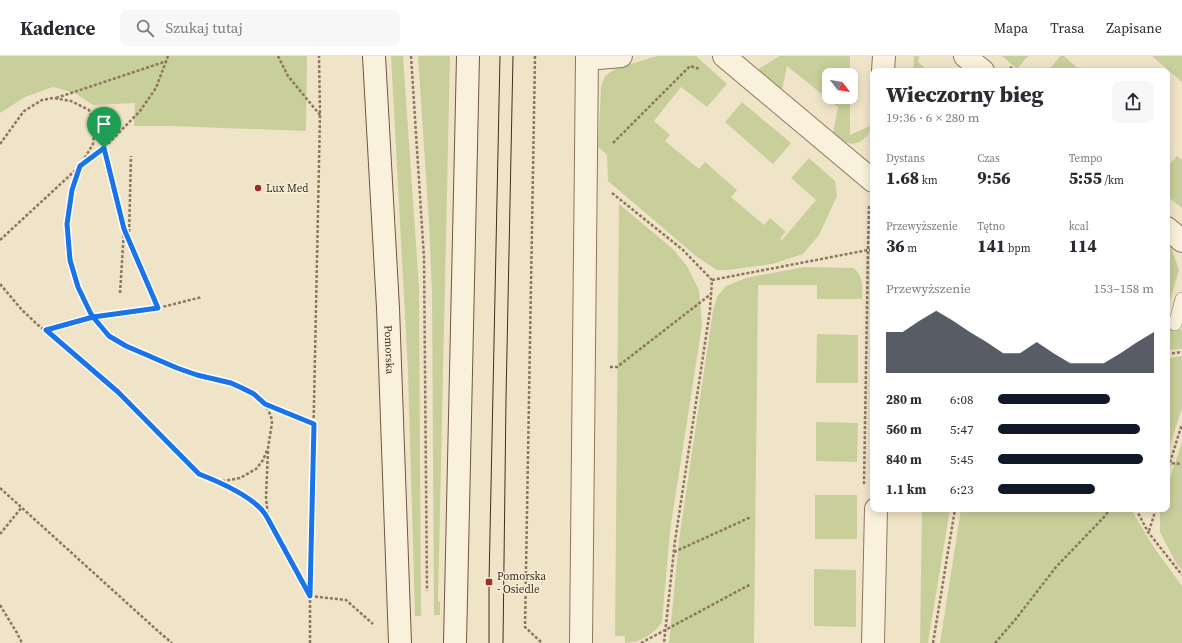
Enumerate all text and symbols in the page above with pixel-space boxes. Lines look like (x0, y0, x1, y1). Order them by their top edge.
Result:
search box (120, 10, 400, 46)
text: Kadence (20, 15, 96, 41)
icon: search (134, 17, 156, 39)
text: Szukaj tutaj (166, 17, 243, 38)
text: Mapa (994, 18, 1028, 38)
text: Trasa (1050, 18, 1084, 38)
text: Zapisane (1106, 18, 1162, 38)
north arrow (822, 68, 858, 104)
map controls (822, 68, 858, 104)
text: Wieczorny bieg (886, 79, 1044, 109)
button: share (1112, 81, 1154, 123)
pin (87, 107, 121, 148)
text: 19:36 · 6 × 280 m (886, 109, 980, 126)
icon: arrive (93, 113, 115, 135)
text: Dystans (886, 151, 925, 166)
text: Czas (977, 151, 1000, 166)
text: Tempo (1069, 151, 1102, 166)
text: 1.68 (886, 166, 919, 190)
text: 9:56 (977, 166, 1011, 190)
text: 5:55 (1069, 166, 1102, 190)
text: km (919, 173, 938, 188)
text: /km (1102, 173, 1124, 188)
place label: Lux Med (266, 181, 309, 196)
marker: Lux Med (253, 183, 263, 193)
text: Przewyższenie (886, 219, 958, 234)
text: Tętno (977, 219, 1005, 234)
text: kcal (1069, 219, 1089, 234)
text: 36 (886, 234, 905, 258)
text: 141 (977, 234, 1005, 258)
text: 114 (1069, 234, 1097, 258)
text: m (905, 241, 917, 256)
text: bpm (1005, 241, 1031, 256)
text: Przewyższenie (886, 280, 971, 297)
text: 153–158 m (1094, 280, 1154, 297)
street label: Pomorska (381, 325, 397, 375)
text: 280 m (886, 391, 922, 408)
text: 6:08 (950, 391, 973, 408)
text: 560 m (886, 421, 922, 438)
text: 5:47 (950, 421, 973, 438)
text: 840 m (886, 451, 922, 468)
text: 5:45 (950, 451, 973, 468)
text: 1.1 km (886, 481, 926, 498)
text: 6:23 (950, 481, 973, 498)
place label: Pomorska - Osiedle (497, 569, 546, 597)
marker: Pomorska - Osiedle (484, 577, 494, 587)

